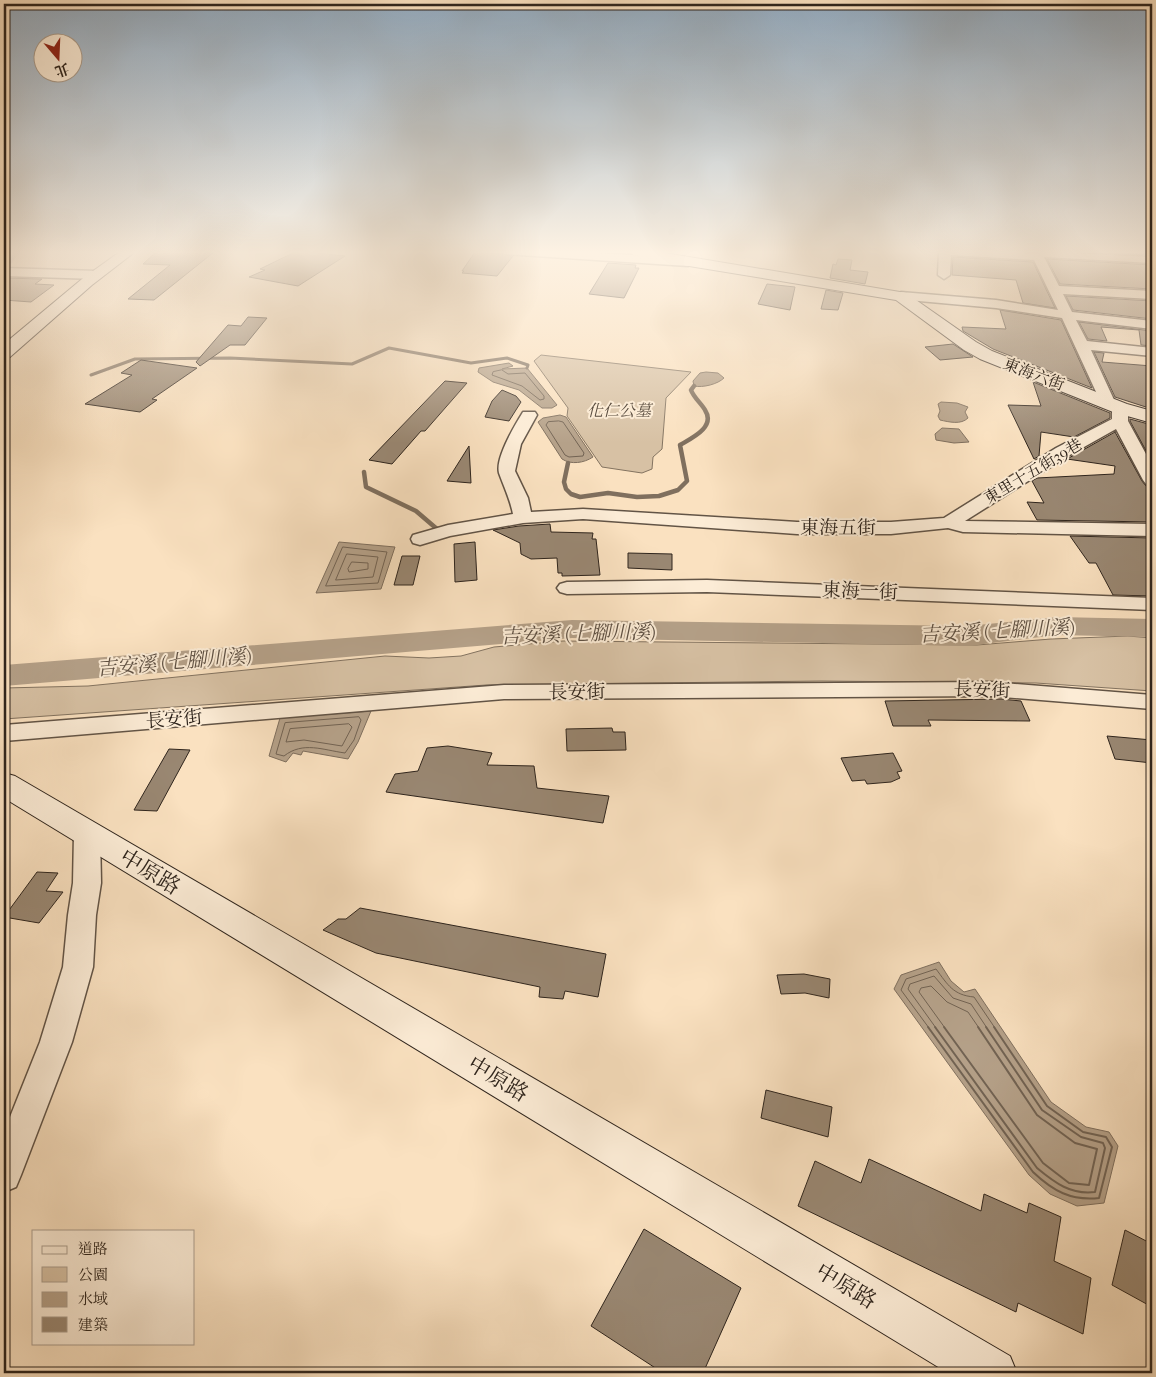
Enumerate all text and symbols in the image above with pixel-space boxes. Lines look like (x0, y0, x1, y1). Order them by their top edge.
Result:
north arrow (32, 32, 82, 82)
text: 北 (53, 60, 71, 80)
street label: 東海六街 (1001, 354, 1067, 394)
park label: 化仁公墓 (587, 401, 654, 420)
street label: 東里十五街39巷 (981, 434, 1085, 508)
street label: 東海五街 (800, 517, 876, 539)
street label: 東海一街 (822, 579, 898, 603)
water label: 吉安溪 (七腳川溪) (919, 615, 1075, 647)
water label: 吉安溪 (七腳川溪) (500, 620, 656, 648)
water label: 吉安溪 (七腳川溪) (96, 644, 252, 680)
street label: 長安街 (953, 678, 1011, 702)
street label: 長安街 (548, 681, 606, 703)
street label: 長安街 (145, 706, 203, 732)
street label: 中原路 (115, 844, 185, 900)
street label: 中原路 (463, 1051, 533, 1107)
legend (32, 1230, 195, 1344)
text: 道路 (78, 1240, 108, 1258)
street label: 中原路 (811, 1258, 881, 1314)
text: 公園 (78, 1266, 108, 1284)
text: 水域 (78, 1290, 108, 1308)
text: 建築 (78, 1316, 108, 1334)

